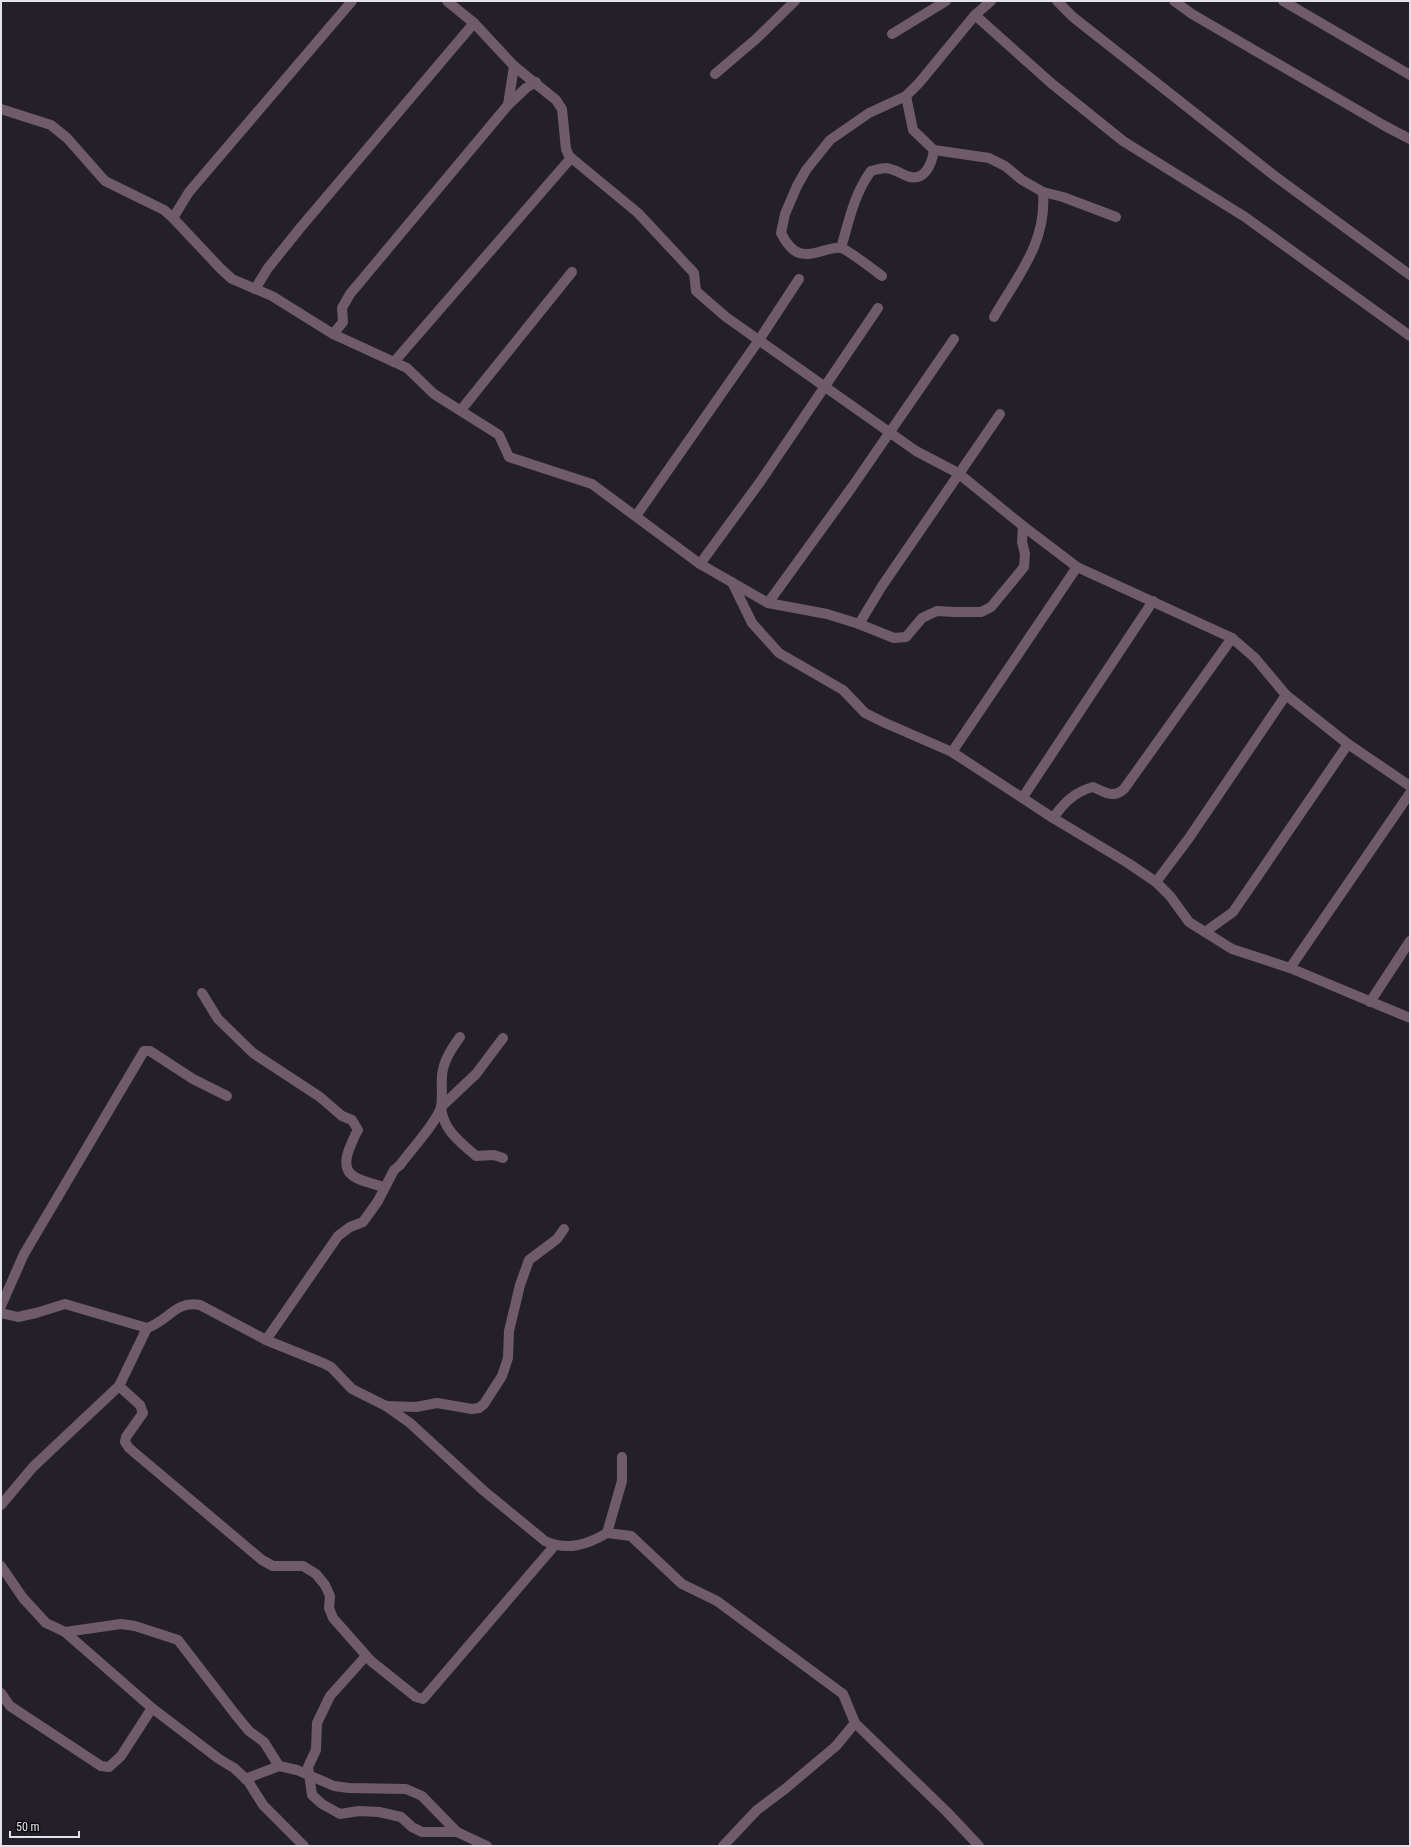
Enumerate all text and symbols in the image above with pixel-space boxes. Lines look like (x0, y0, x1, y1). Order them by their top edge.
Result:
scale bar (10, 1813, 79, 1839)
text: 50 m (16, 1820, 40, 1834)

